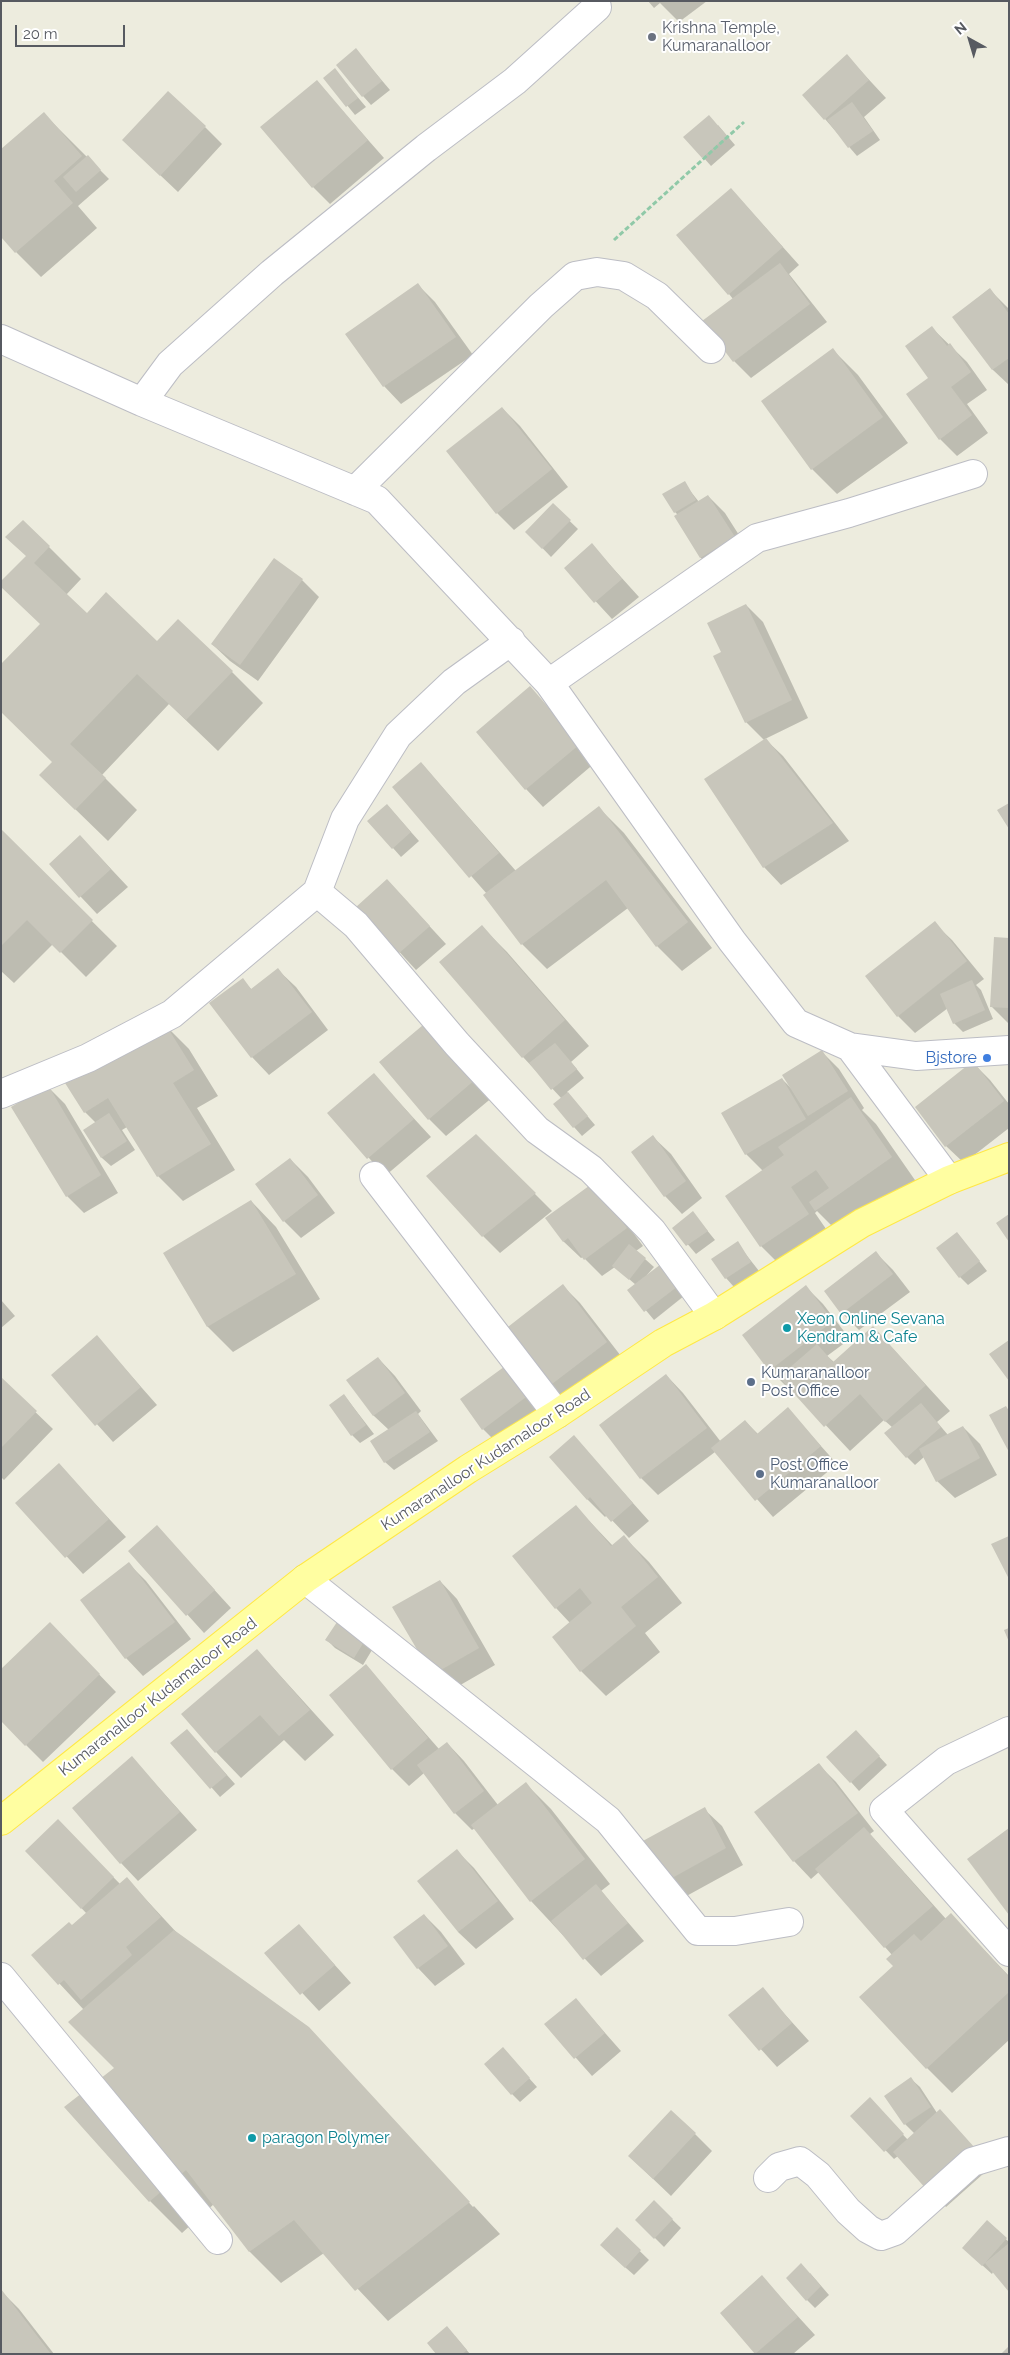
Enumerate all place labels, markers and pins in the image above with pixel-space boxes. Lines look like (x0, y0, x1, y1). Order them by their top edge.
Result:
place label: Krishna Temple, Kumaranalloor (662, 18, 780, 56)
marker: Krishna Temple, Kumaranalloor (646, 31, 658, 43)
place label: Bjstore (926, 1048, 977, 1068)
marker: Bjstore (981, 1052, 993, 1064)
place label: Xeon Online Sevana Kendram & Cafe (797, 1309, 945, 1347)
marker: Xeon Online Sevana Kendram & Cafe (781, 1322, 793, 1334)
place label: Kumaranalloor Post Office (761, 1363, 870, 1401)
marker: Kumaranalloor Post Office (745, 1376, 757, 1388)
place label: Post Office Kumaranalloor (770, 1455, 879, 1493)
marker: Post Office Kumaranalloor (754, 1468, 766, 1480)
place label: paragon Polymer (262, 2128, 389, 2148)
marker: paragon Polymer (246, 2132, 258, 2144)

